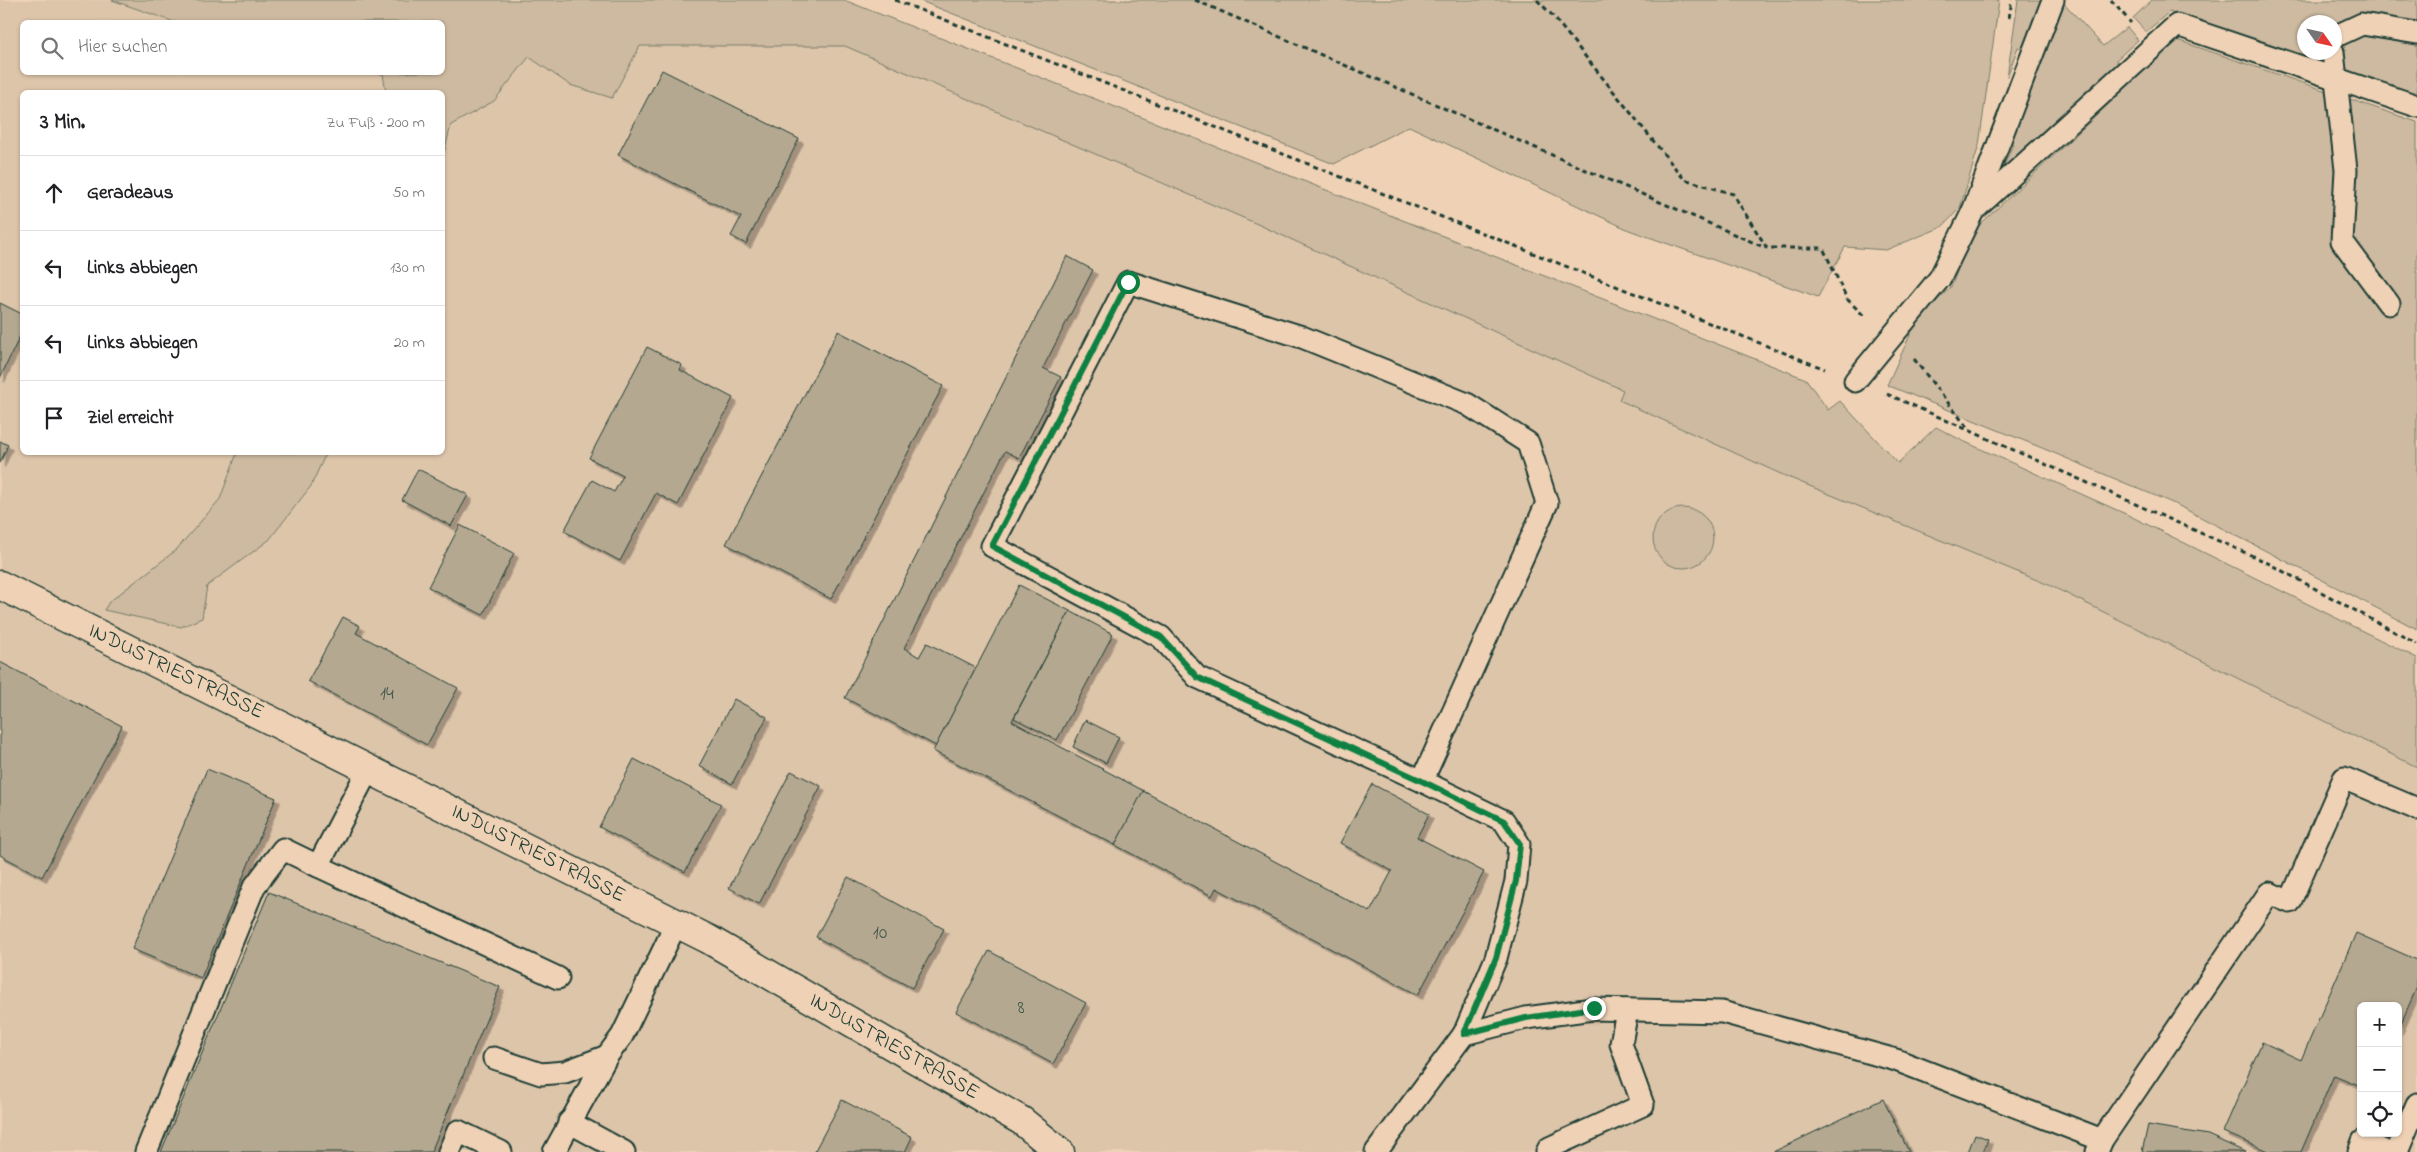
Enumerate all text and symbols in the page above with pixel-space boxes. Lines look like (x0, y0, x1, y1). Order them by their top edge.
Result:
north arrow (2297, 15, 2342, 60)
search box (20, 20, 445, 75)
icon: search (38, 34, 66, 62)
text: Hier suchen (78, 34, 167, 61)
text: 3 Min. (40, 108, 85, 138)
text: Zu Fuß · 200 m (326, 111, 425, 135)
icon: ahead (40, 179, 68, 207)
text: Geradeaus (87, 180, 174, 207)
text: 50 m (393, 181, 425, 205)
icon: left (40, 254, 68, 282)
text: Links abbiegen (87, 255, 198, 282)
text: 130 m (390, 256, 425, 280)
route start (1117, 271, 1140, 294)
icon: left (40, 329, 68, 357)
text: Links abbiegen (87, 330, 198, 357)
text: 20 m (394, 331, 425, 355)
icon: arrive (40, 404, 68, 432)
text: Ziel erreicht (87, 405, 174, 432)
street label: INDUSTRIESTRASSE (83, 616, 269, 728)
house number: 14 (380, 681, 394, 708)
street label: INDUSTRIESTRASSE (446, 797, 630, 911)
house number: 10 (873, 920, 887, 947)
street label: INDUSTRIESTRASSE (803, 986, 985, 1108)
house number: 8 (1017, 995, 1025, 1022)
route end (1583, 997, 1606, 1020)
map controls (2357, 1002, 2402, 1137)
button: + (2357, 1002, 2402, 1047)
button: − (2357, 1047, 2402, 1092)
button: locate (2357, 1092, 2402, 1137)

